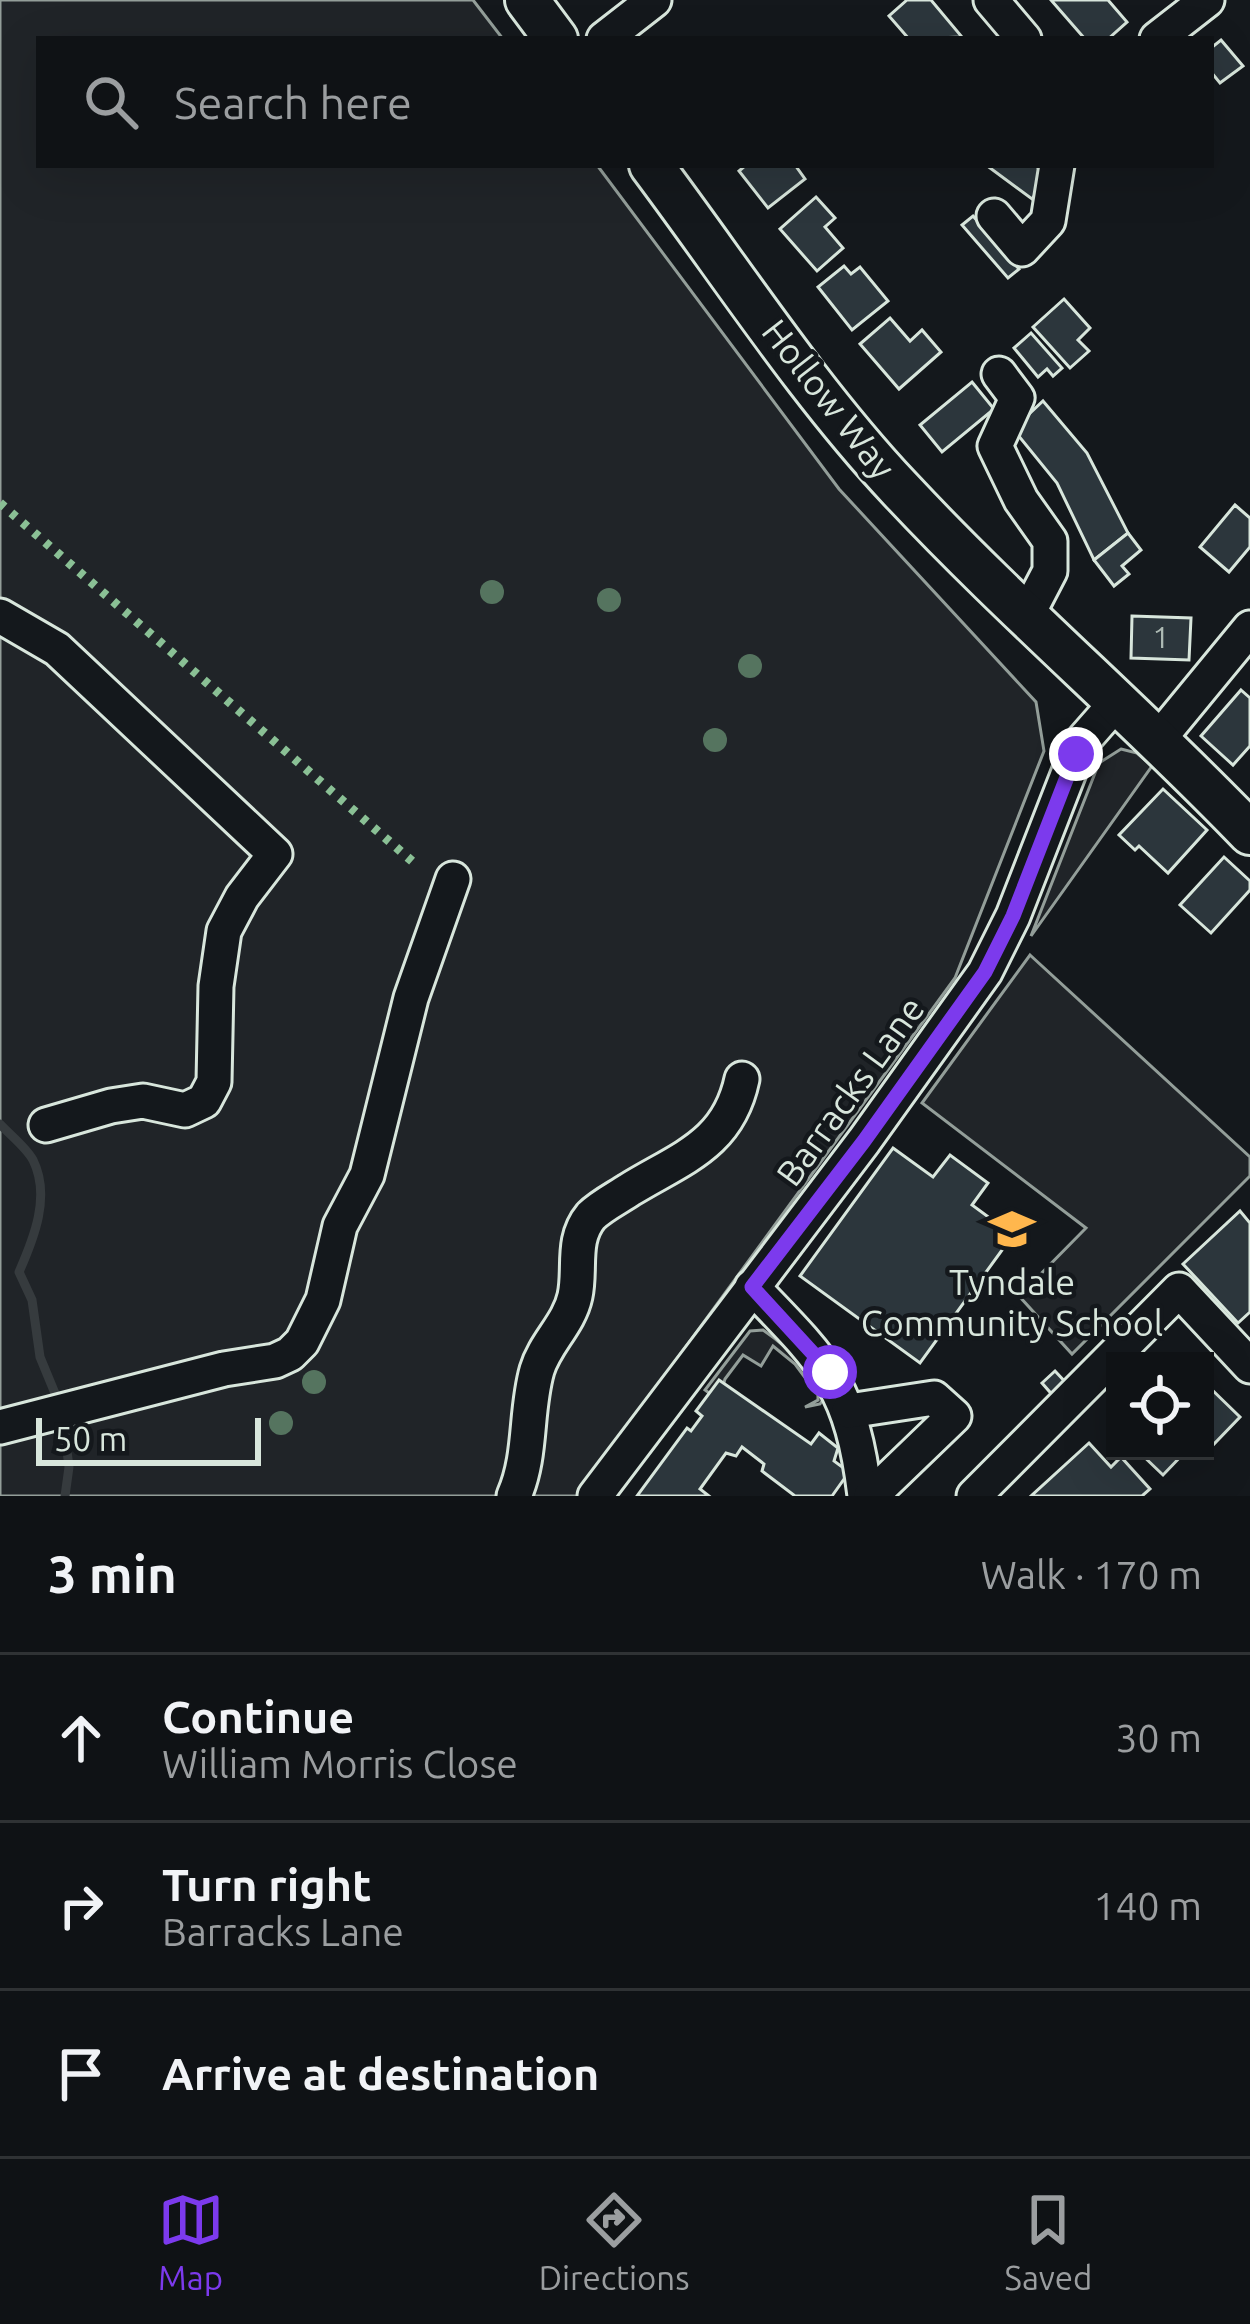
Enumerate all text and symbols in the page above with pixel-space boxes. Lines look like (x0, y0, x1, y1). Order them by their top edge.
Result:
search box (36, 36, 1214, 168)
icon: search (78, 69, 144, 135)
text: Search here (174, 77, 412, 128)
street label: Hollow Way (755, 311, 904, 486)
house number: 1 (1153, 620, 1169, 654)
route end (1049, 727, 1103, 781)
street label: Barracks Lane (767, 988, 932, 1193)
school or university icon: Tyndale Community School (987, 1204, 1037, 1254)
place label: Tyndale Community School (861, 1261, 1163, 1343)
route start (803, 1345, 857, 1399)
map controls (1106, 1352, 1214, 1460)
button: locate (1106, 1352, 1214, 1460)
scale bar (36, 1412, 261, 1465)
text: 50 m (54, 1420, 127, 1457)
text: 3 min (48, 1545, 177, 1603)
text: Walk · 170 m (981, 1553, 1202, 1596)
text: Continue (162, 1691, 354, 1742)
icon: ahead (48, 1705, 114, 1771)
text: 30 m (1115, 1716, 1202, 1759)
text: William Morris Close (162, 1742, 518, 1785)
text: Turn right (162, 1859, 371, 1910)
icon: right (48, 1873, 114, 1939)
text: 140 m (1093, 1884, 1202, 1927)
text: Barracks Lane (162, 1910, 404, 1953)
icon: arrive (48, 2041, 114, 2107)
text: Arrive at destination (162, 2048, 599, 2099)
tab: Map (158, 2187, 224, 2296)
tab: Directions (539, 2187, 689, 2296)
tab: Saved (1005, 2187, 1092, 2296)

